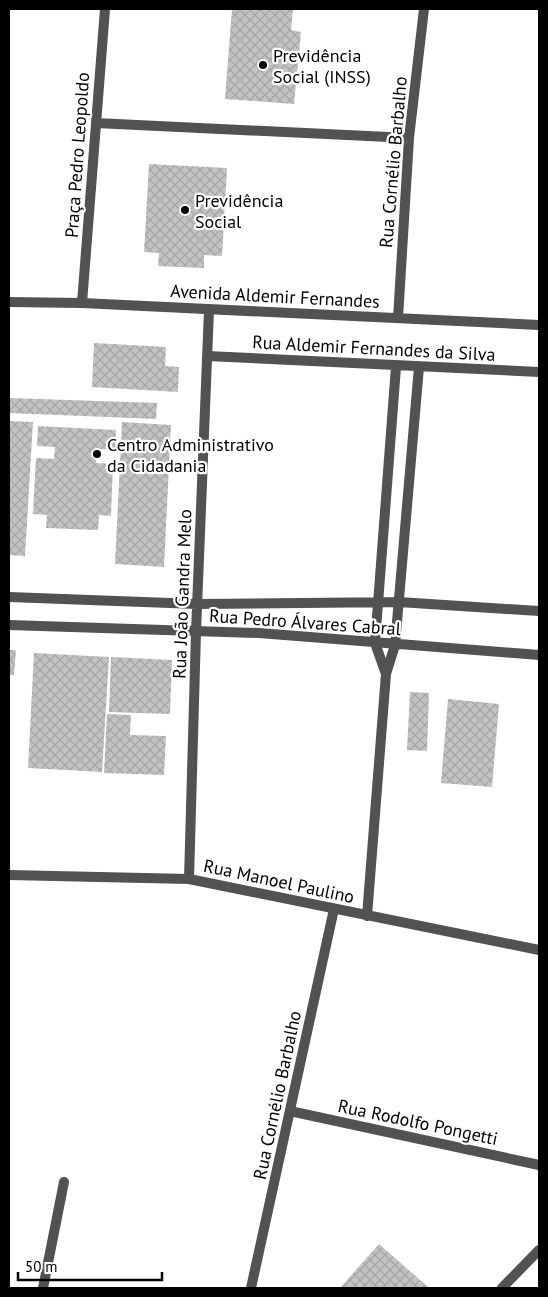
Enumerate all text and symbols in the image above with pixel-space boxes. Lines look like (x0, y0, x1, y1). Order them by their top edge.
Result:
place label: Previdência Social (INSS) (273, 44, 371, 88)
marker: Previdência Social (INSS) (257, 59, 269, 71)
street label: Praça Pedro Leopoldo (60, 71, 94, 239)
street label: Rua Cornélio Barbalho (374, 75, 412, 249)
place label: Previdência Social (195, 189, 283, 233)
marker: Previdência Social (179, 204, 191, 216)
street label: Avenida Aldemir Fernandes (170, 279, 380, 313)
street label: Rua Aldemir Fernandes da Silva (252, 330, 496, 366)
place label: Centro Administrativo da Cidadania (107, 433, 274, 477)
marker: Centro Administrativo da Cidadania (91, 448, 103, 460)
street label: Rua João Gandra Melo (168, 509, 196, 679)
street label: Rua Pedro Álvares Cabral (208, 604, 402, 640)
street label: Rua Manoel Paulino (202, 854, 356, 908)
street label: Rua Cornélio Barbalho (248, 1009, 306, 1181)
street label: Rua Rodolfo Pongetti (336, 1094, 500, 1150)
scale bar (18, 1250, 161, 1282)
text: 50 m (25, 1257, 58, 1276)

